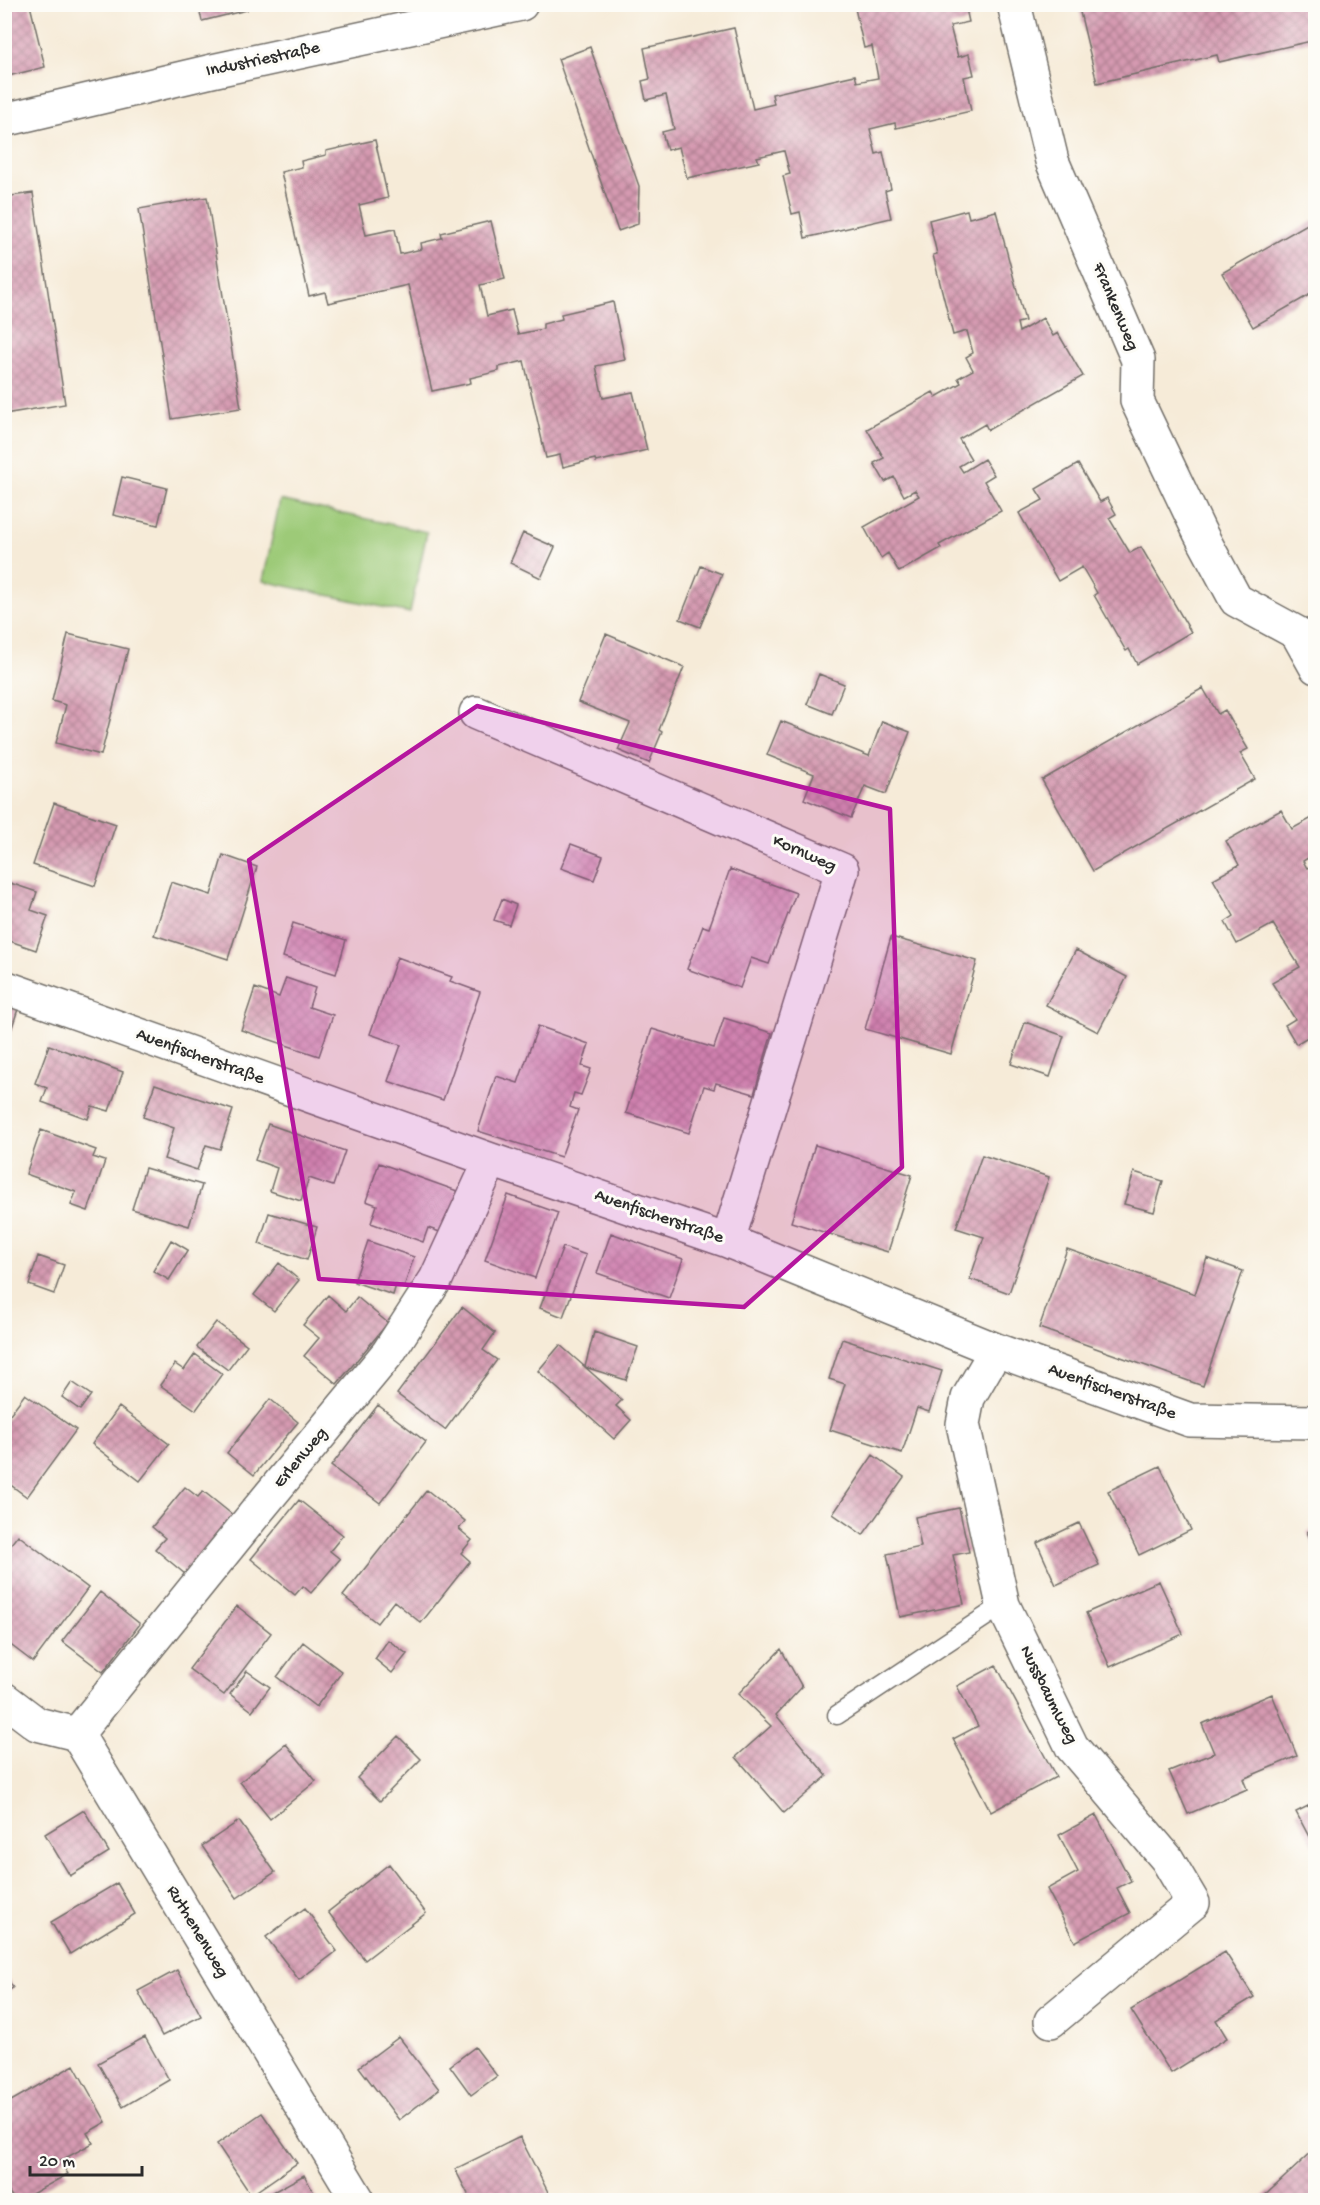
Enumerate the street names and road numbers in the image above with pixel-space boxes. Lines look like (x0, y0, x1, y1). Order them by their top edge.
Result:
street label: Industriestraße (204, 38, 323, 82)
street label: Frankenweg (1087, 259, 1143, 354)
street label: Kornweg (769, 831, 839, 877)
street label: Auenfischerstraße (133, 1024, 268, 1090)
street label: Auenfischerstraße (592, 1185, 727, 1249)
street label: Auenfischerstraße (1045, 1359, 1180, 1425)
street label: Erlenweg (270, 1423, 332, 1493)
street label: Nussbaumweg (1014, 1642, 1082, 1748)
street label: Ruthenenweg (161, 1882, 233, 1982)

